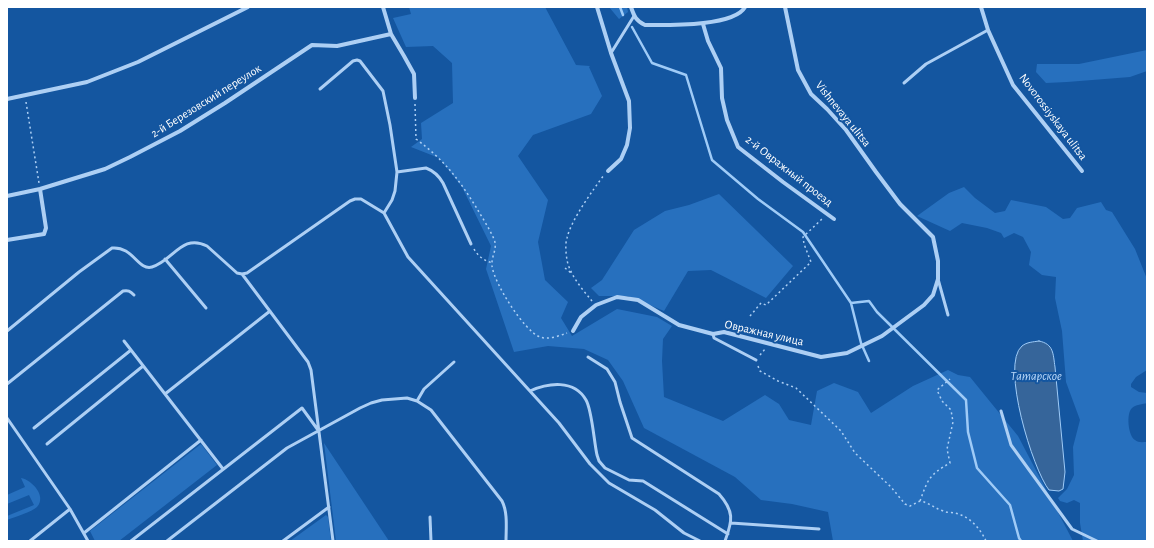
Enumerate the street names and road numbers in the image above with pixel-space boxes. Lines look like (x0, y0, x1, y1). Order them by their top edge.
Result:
street label: 2-й Березовский переулок (148, 61, 264, 141)
street label: Novorossiyskaya ulitsa (1016, 71, 1090, 163)
street label: Vishnevaya ulitsa (812, 78, 874, 150)
street label: 2-й Овражный проезд (742, 132, 836, 210)
street label: Овражная улица (723, 317, 805, 349)

